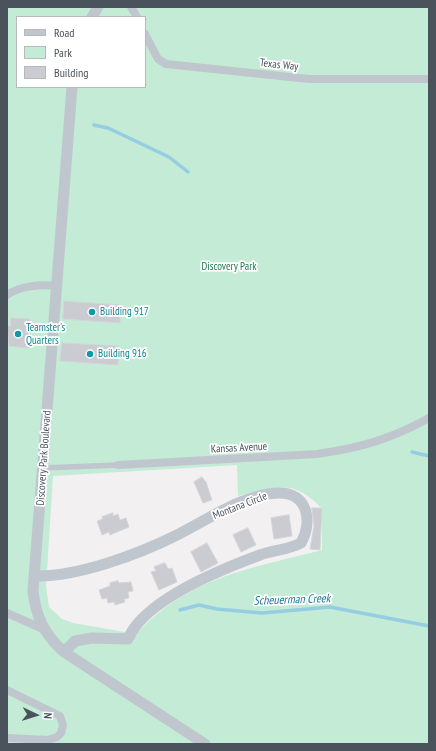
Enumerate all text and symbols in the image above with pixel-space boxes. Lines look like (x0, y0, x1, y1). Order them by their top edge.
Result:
legend (16, 16, 146, 88)
text: Road (54, 25, 74, 40)
text: Park (54, 45, 72, 60)
street label: Texas Way (259, 56, 299, 74)
text: Building (54, 65, 89, 80)
park label: Discovery Park (202, 260, 256, 274)
place label: Building 917 (100, 305, 149, 319)
marker: Building 917 (87, 307, 97, 317)
place label: Teamster's Quarters (26, 321, 65, 347)
marker: Teamster's Quarters (13, 329, 23, 339)
place label: Building 916 (98, 347, 147, 361)
marker: Building 916 (85, 349, 95, 359)
street label: Discovery Park Boulevard (34, 410, 54, 506)
street label: Kansas Avenue (210, 440, 268, 456)
street label: Montana Circle (211, 490, 269, 522)
water label: Scheuerman Creek (253, 591, 331, 609)
north arrow (16, 695, 56, 735)
text: N (41, 712, 55, 719)

